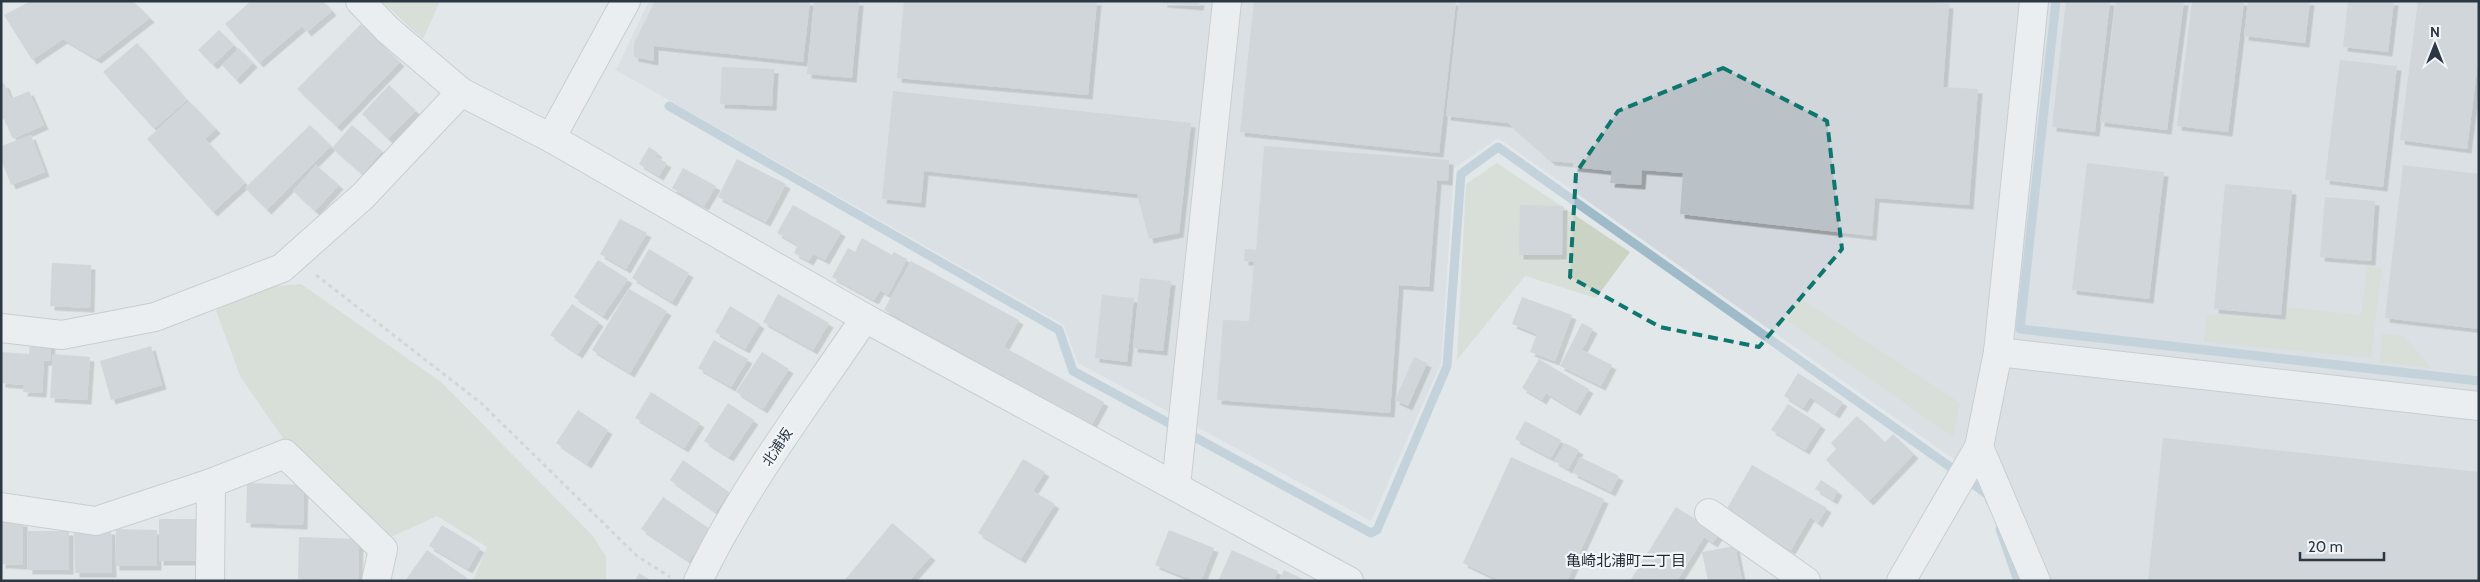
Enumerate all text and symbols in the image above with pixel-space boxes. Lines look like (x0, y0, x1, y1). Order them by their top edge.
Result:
north arrow (2410, 20, 2460, 70)
text: N (2430, 23, 2440, 41)
street label: 北浦坂 (758, 425, 796, 469)
scale bar (2300, 530, 2384, 562)
text: 20 m (2308, 538, 2343, 556)
district label: 亀崎北浦町二丁目 (1566, 552, 1686, 570)

